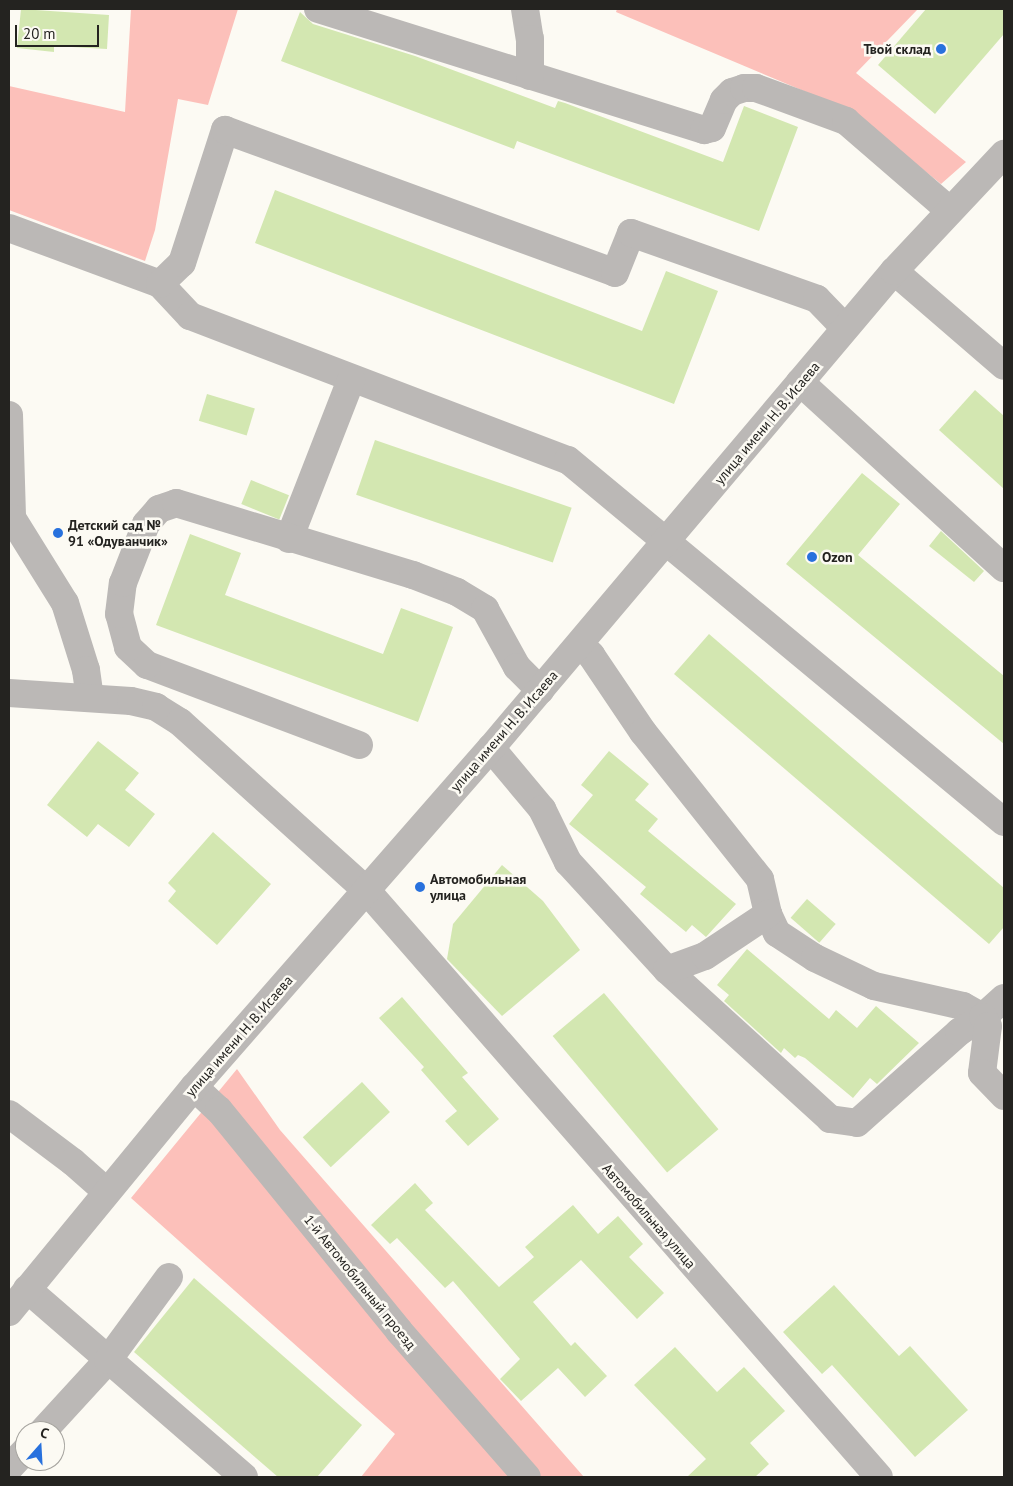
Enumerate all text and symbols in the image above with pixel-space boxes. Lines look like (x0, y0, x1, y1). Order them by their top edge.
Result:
scale bar (18, 15, 101, 47)
text: 20 m (23, 24, 56, 43)
place label: Твой склад (864, 41, 931, 57)
marker: Твой склад (935, 43, 947, 55)
street label: улица имени Н. В. Исаева (710, 357, 824, 489)
place label: Детский сад № 91 «Одуванчик» (68, 517, 168, 550)
marker: Детский сад № 91 «Одуванчик» (52, 527, 64, 539)
place label: Ozon (822, 549, 853, 565)
marker: Ozon (806, 551, 818, 563)
street label: улица имени Н. В. Исаева (446, 666, 562, 796)
place label: Автомобильная улица (430, 871, 526, 904)
marker: Автомобильная улица (414, 881, 426, 893)
street label: улица имени Н. В. Исаева (181, 971, 297, 1101)
street label: Автомобильная улица (599, 1160, 699, 1272)
street label: 1-й Автомобильный проезд (300, 1211, 420, 1353)
north arrow (15, 1421, 65, 1471)
text: С (38, 1423, 51, 1443)

